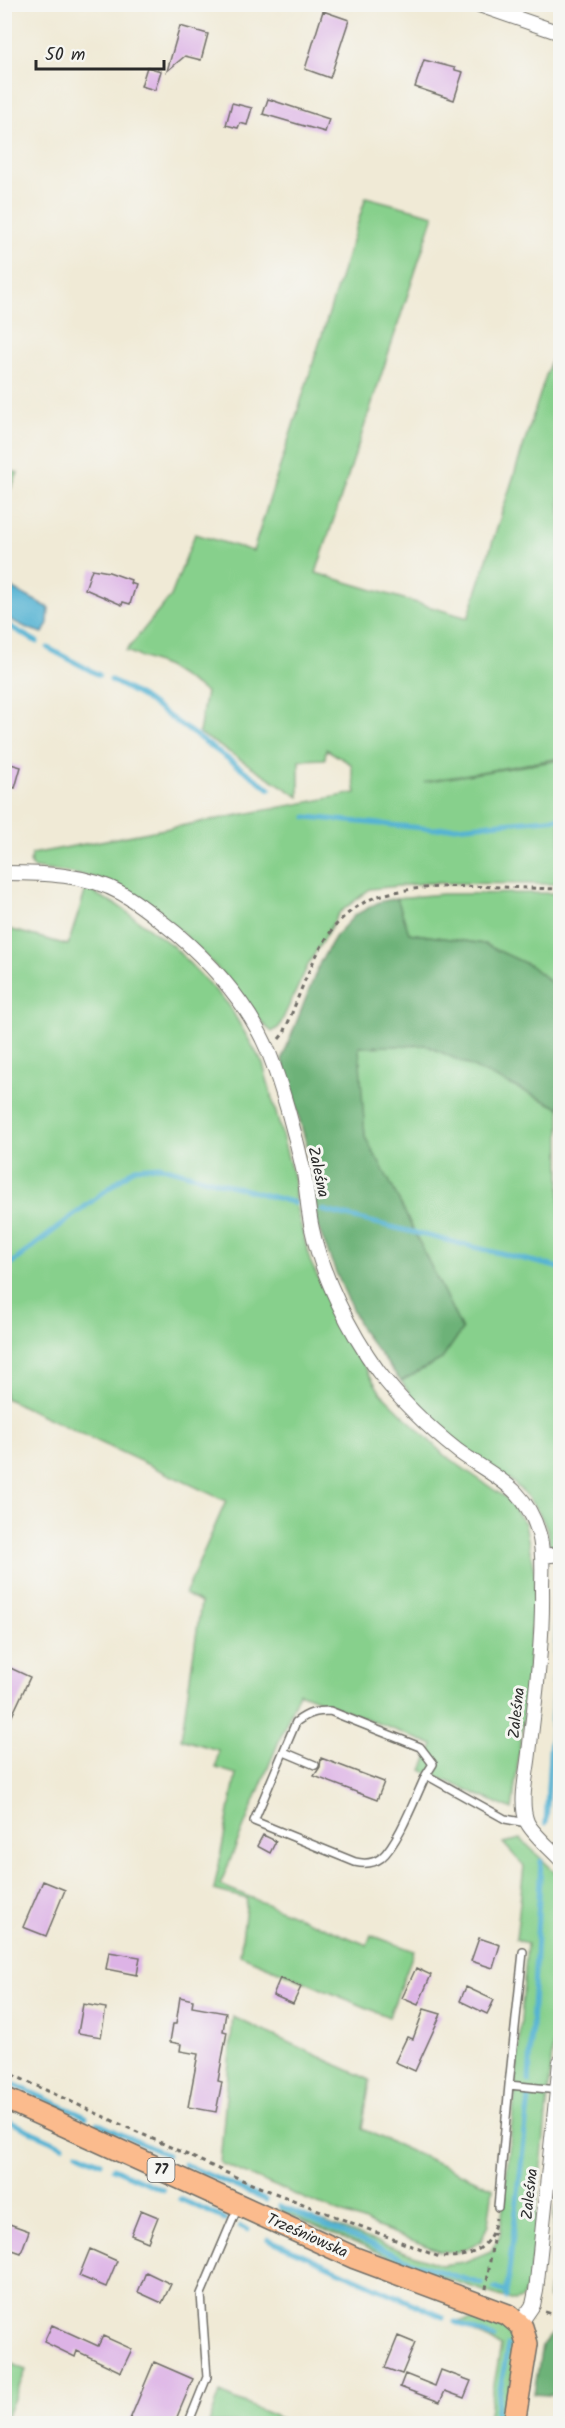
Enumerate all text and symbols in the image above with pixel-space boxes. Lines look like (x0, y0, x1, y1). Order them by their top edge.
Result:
scale bar (36, 33, 164, 71)
text: 50 m (45, 41, 85, 70)
street label: Zaleśna (300, 1144, 336, 1200)
street label: Zaleśna (502, 1686, 532, 1740)
road number: 77 (148, 2158, 174, 2182)
street label: Zaleśna (515, 2167, 545, 2221)
street label: Trześniowska (262, 2207, 352, 2265)

